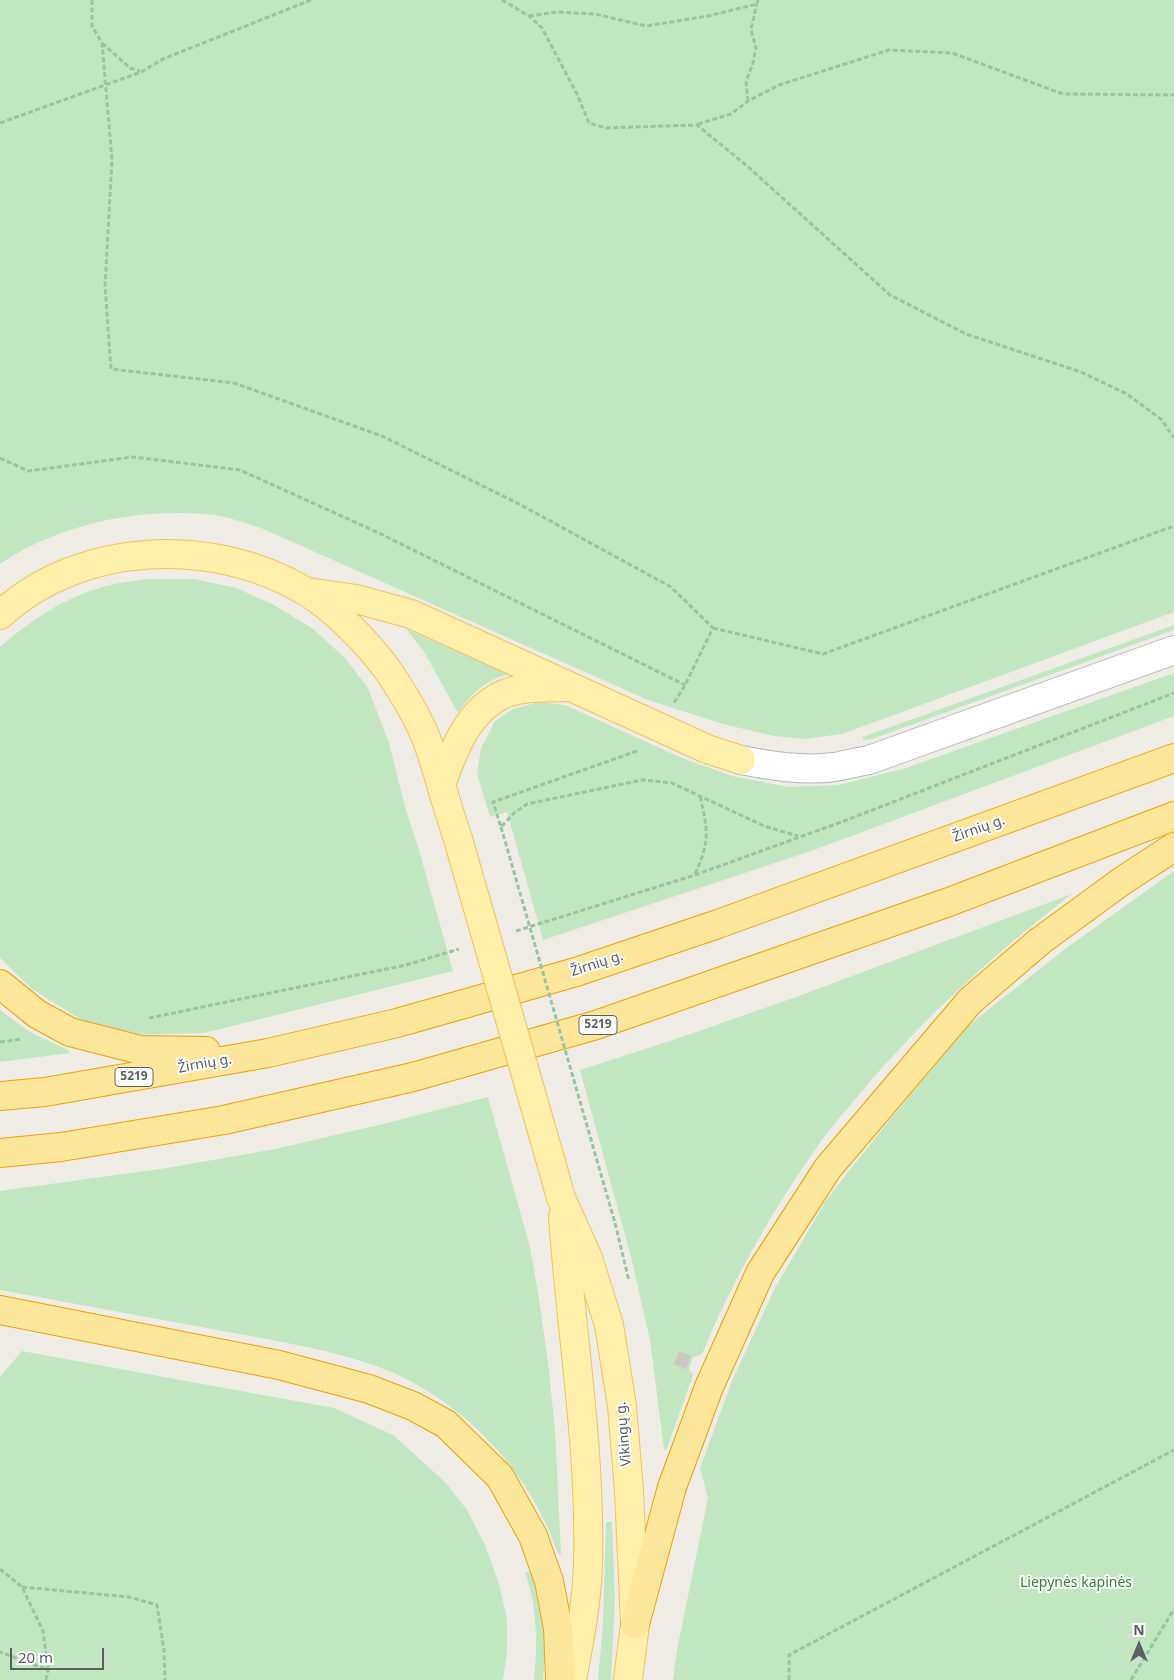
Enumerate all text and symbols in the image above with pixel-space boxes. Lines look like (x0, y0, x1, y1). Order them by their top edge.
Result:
street label: Žirnių g. (951, 812, 1007, 846)
street label: Žirnių g. (569, 948, 625, 980)
road number: 5219 (579, 1016, 617, 1034)
street label: Žirnių g. (177, 1051, 233, 1077)
road number: 5219 (115, 1068, 153, 1086)
street label: Vikingų g. (613, 1401, 635, 1467)
park label: Liepynės kapinės (1020, 1575, 1132, 1591)
north arrow (1114, 1620, 1164, 1670)
text: N (1133, 1620, 1145, 1639)
scale bar (12, 1638, 106, 1670)
text: 20 m (18, 1647, 53, 1667)

